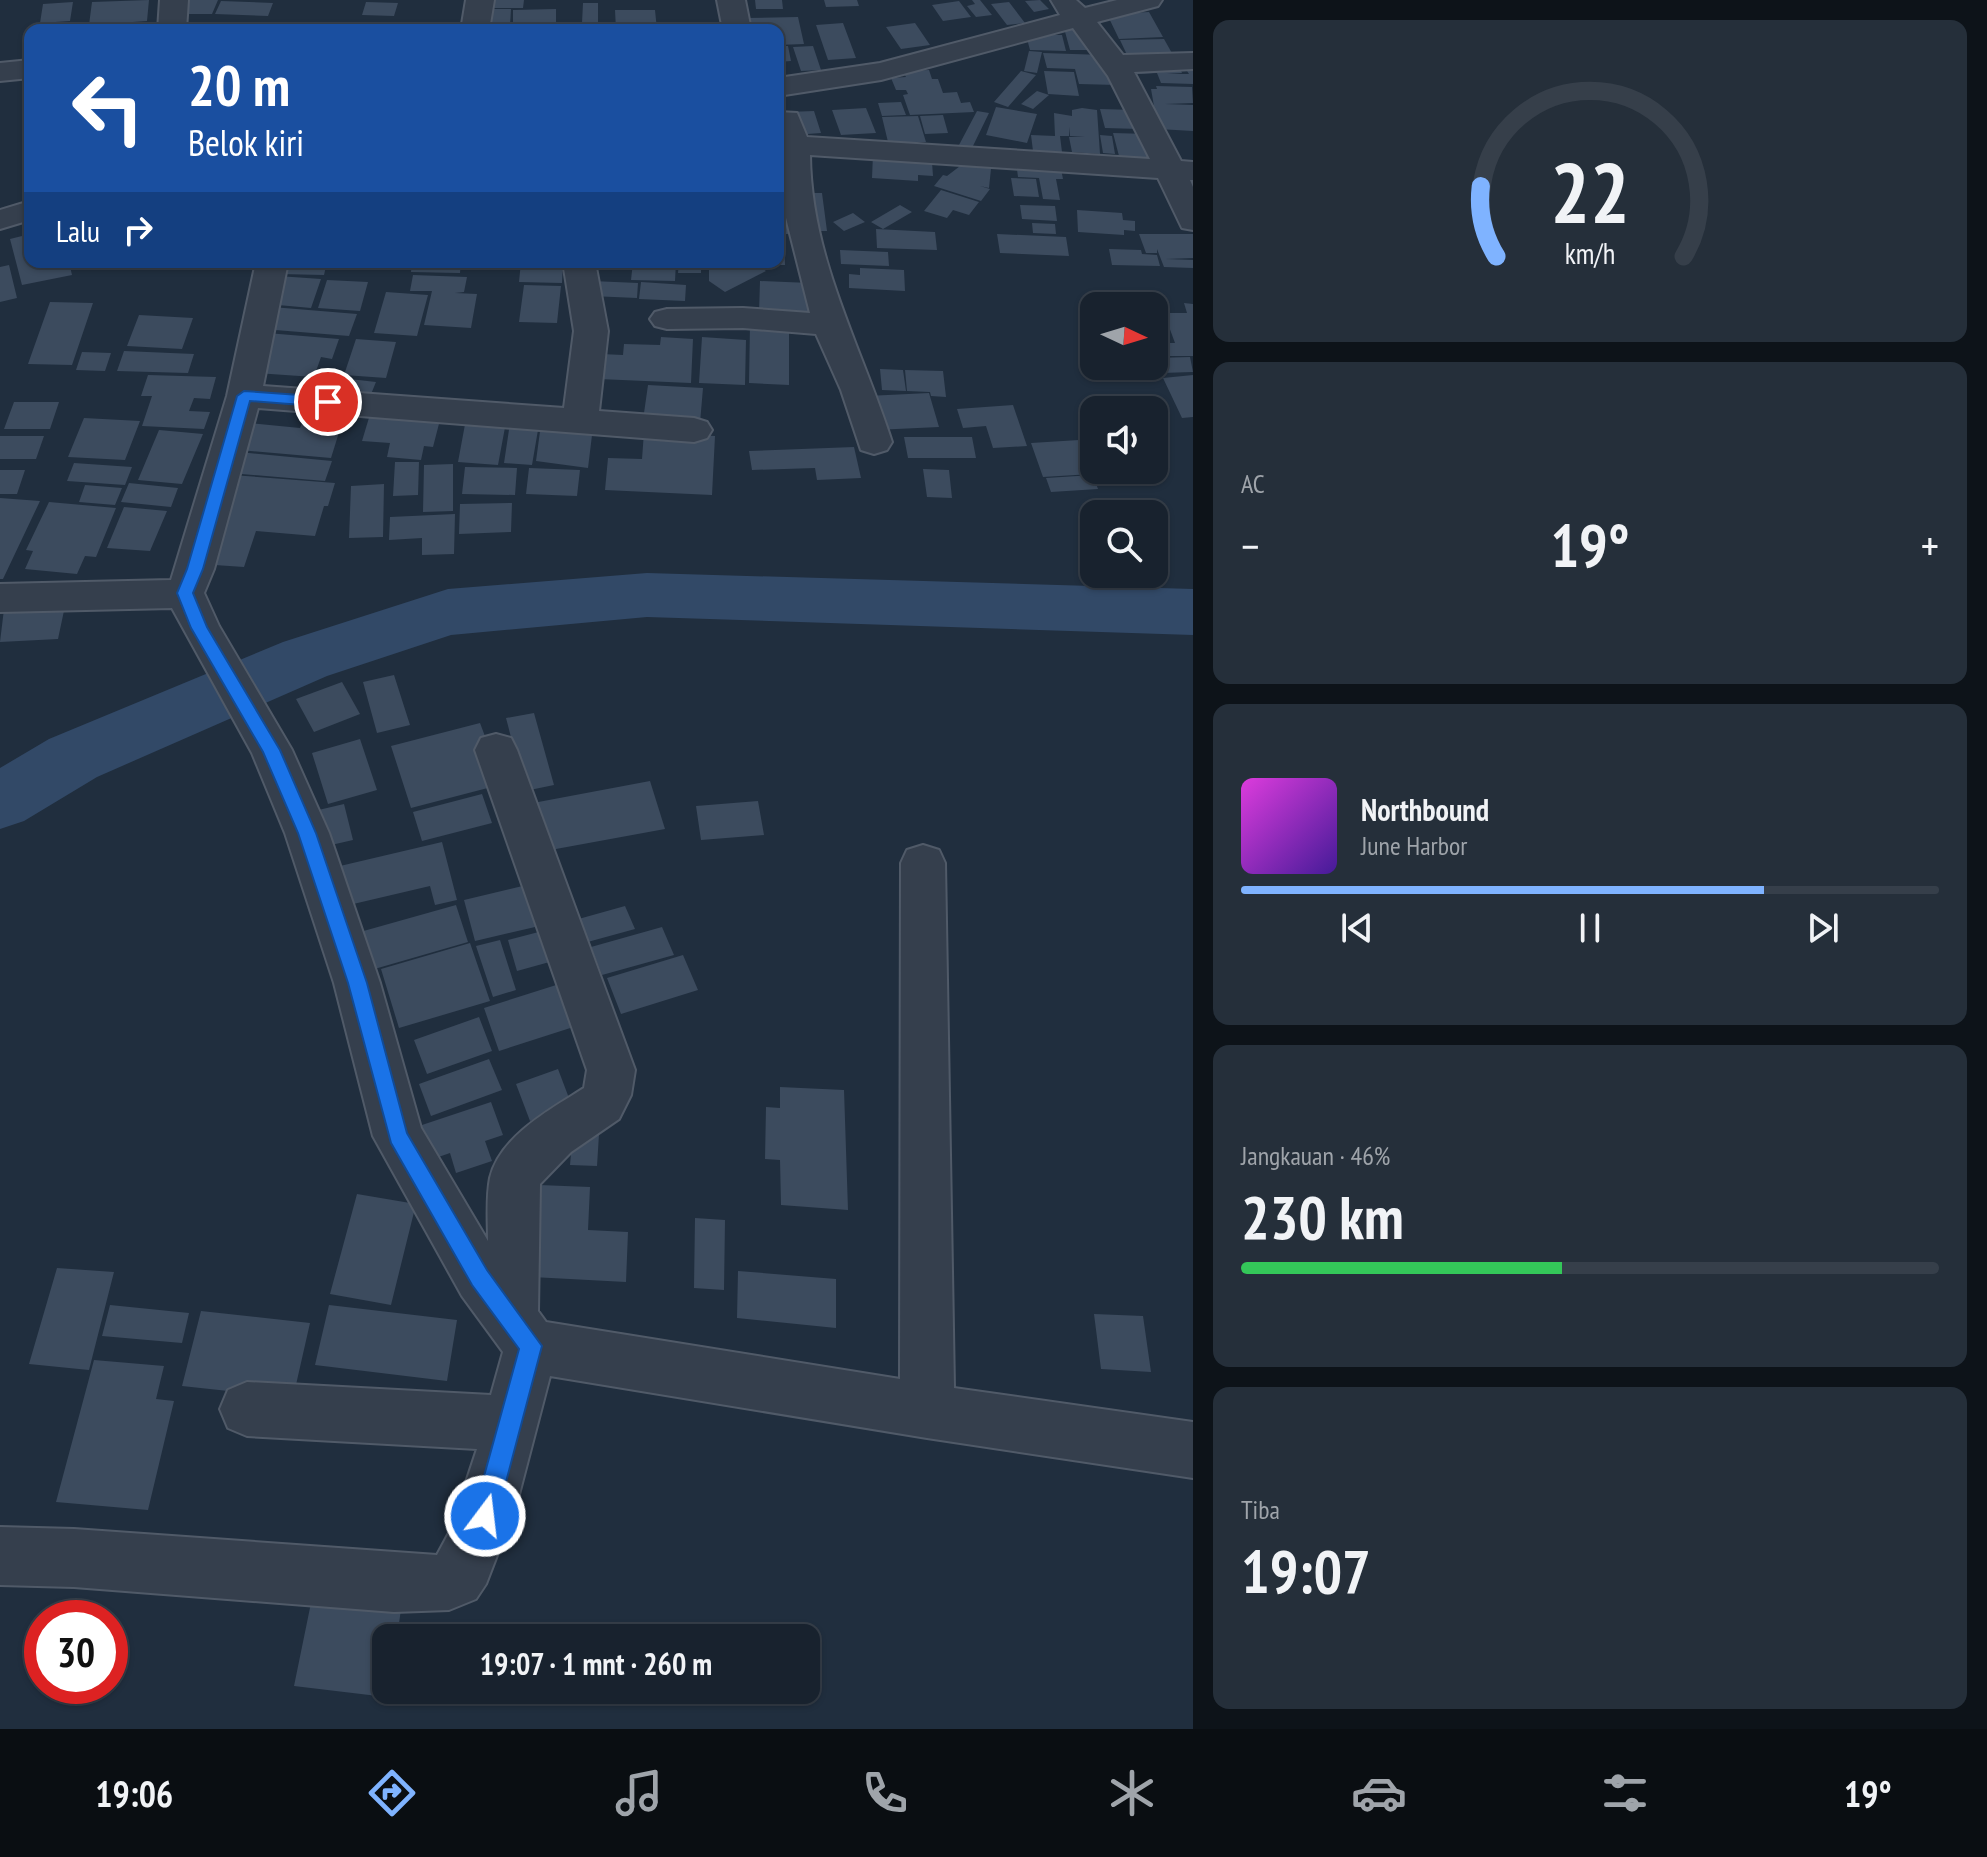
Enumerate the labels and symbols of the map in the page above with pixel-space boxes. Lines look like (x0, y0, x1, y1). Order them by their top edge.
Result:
north arrow (1080, 292, 1168, 380)
pin (294, 368, 362, 436)
position arrow (443, 1474, 527, 1558)
speed limit sign: 30 (24, 1600, 128, 1704)

